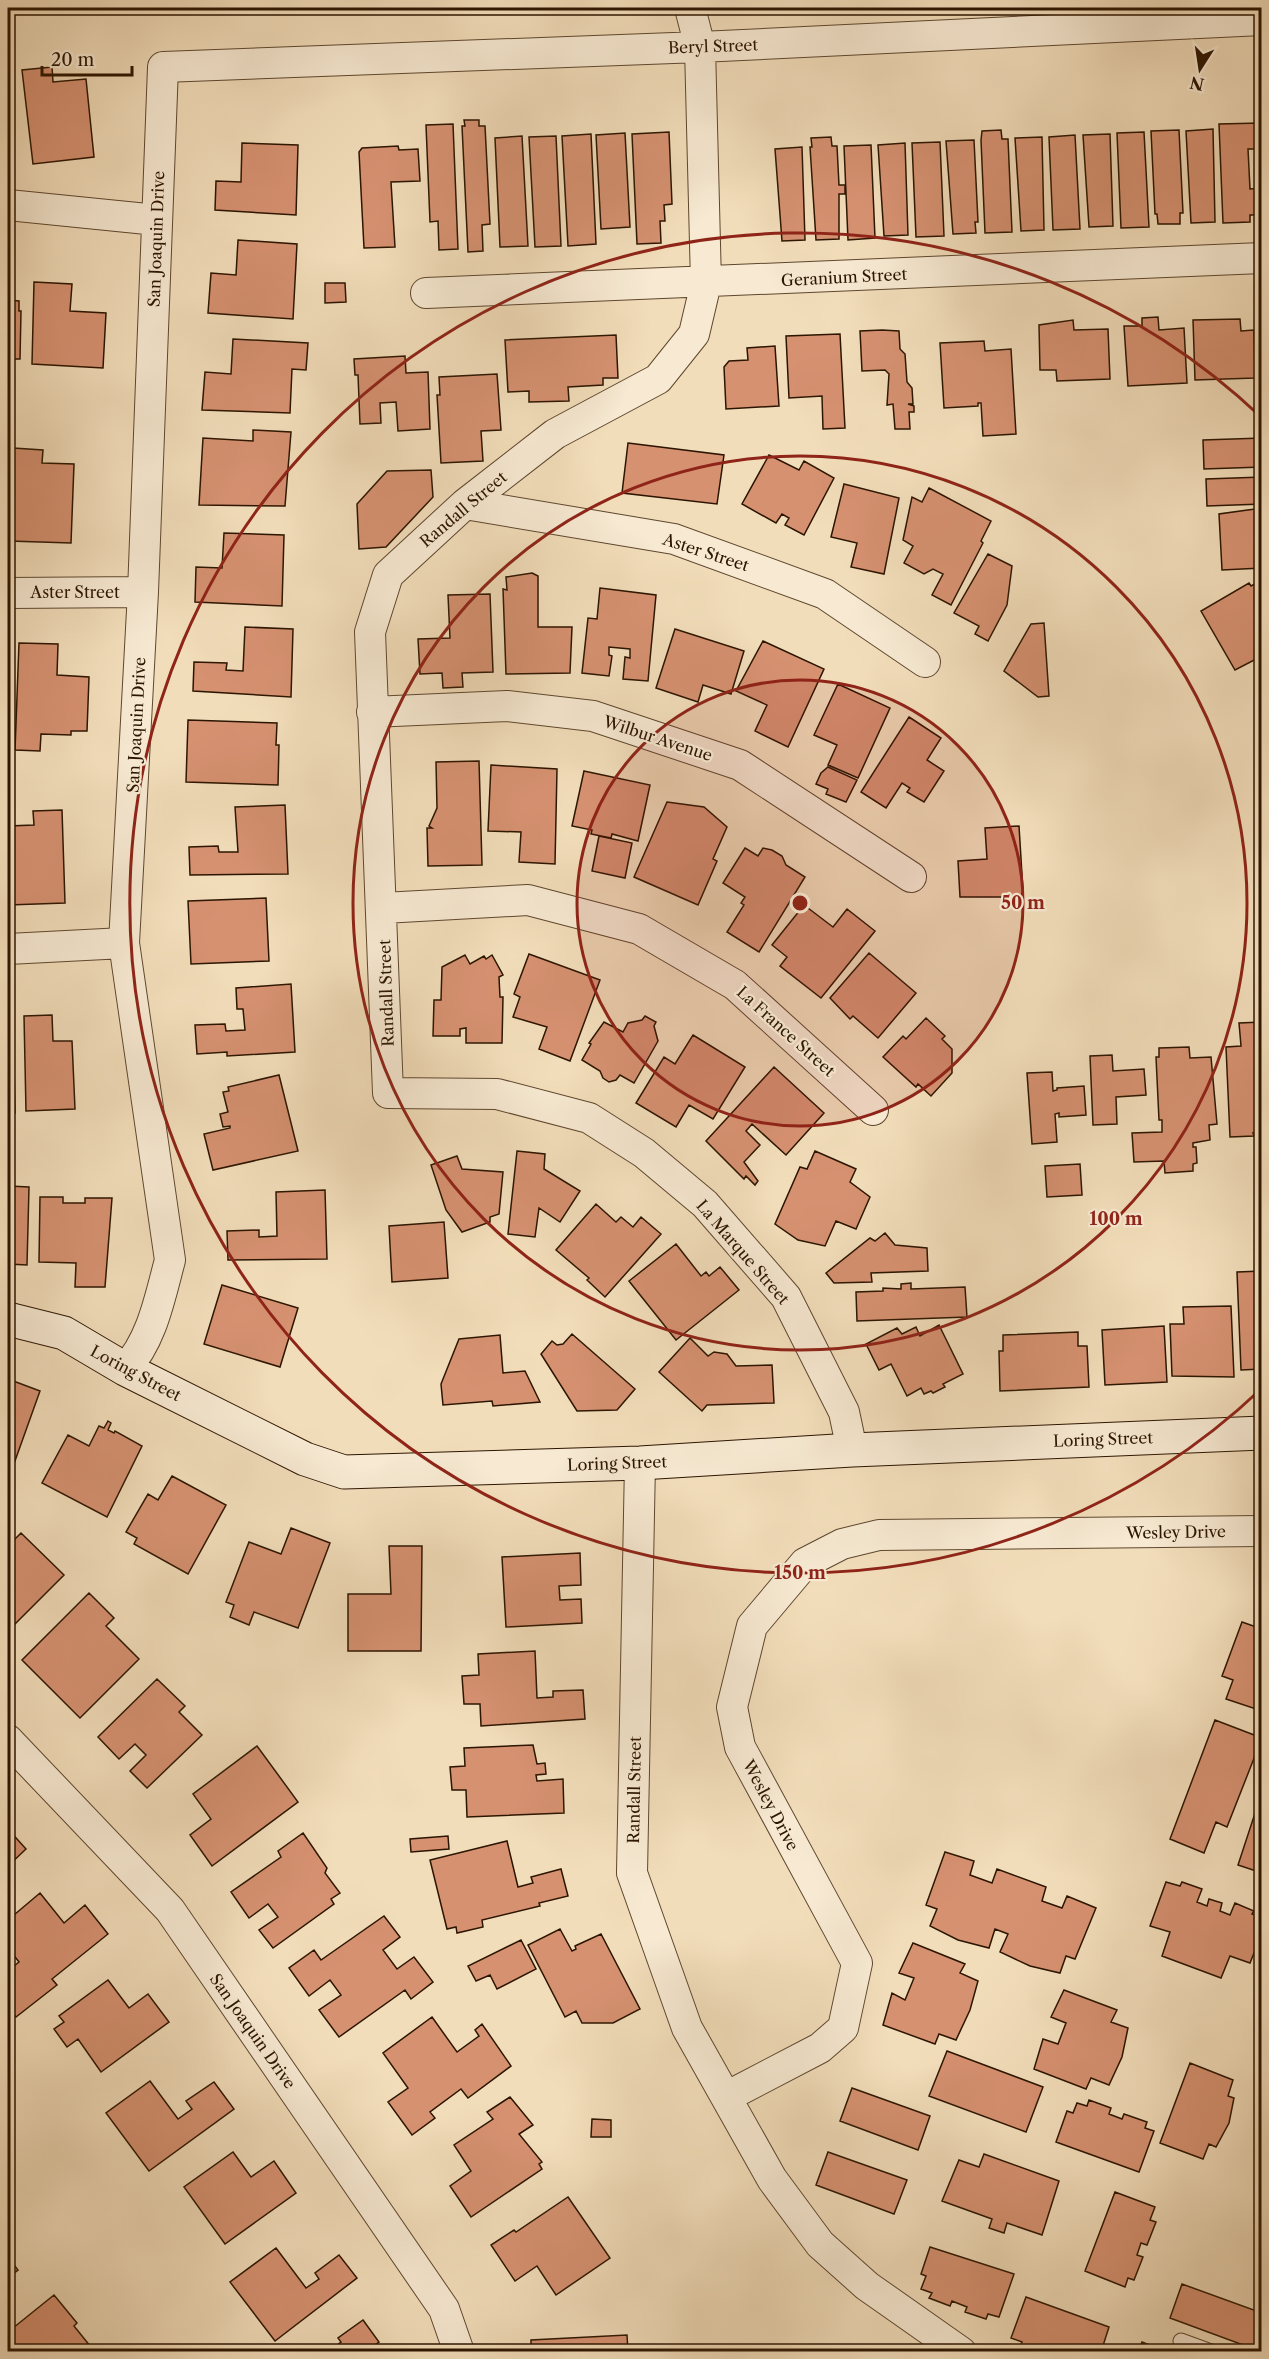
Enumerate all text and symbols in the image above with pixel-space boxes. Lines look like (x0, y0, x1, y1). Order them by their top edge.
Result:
street label: Beryl Street (668, 34, 759, 58)
scale bar (42, 39, 132, 77)
north arrow (1170, 39, 1230, 99)
text: 20 m (51, 49, 95, 71)
text: N (1188, 72, 1206, 95)
street label: San Joaquin Drive (144, 171, 168, 307)
street label: Geranium Street (780, 264, 908, 290)
street label: Randall Street (415, 467, 511, 551)
street label: Aster Street (659, 528, 752, 575)
street label: Aster Street (29, 582, 120, 602)
street label: San Joaquin Drive (122, 656, 150, 794)
street label: Wilbur Avenue (600, 711, 715, 765)
text: 50 m (1001, 892, 1045, 914)
centre of rings (790, 893, 810, 913)
street label: Randall Street (374, 939, 398, 1047)
street label: La France Street (733, 982, 840, 1081)
street label: La Marque Street (692, 1196, 794, 1309)
text: 100 m (1089, 1208, 1143, 1230)
street label: Loring Street (87, 1341, 185, 1405)
street label: Loring Street (1053, 1427, 1154, 1451)
street label: Loring Street (567, 1451, 668, 1475)
street label: Wesley Drive (1125, 1521, 1226, 1543)
text: 150 m (774, 1562, 826, 1584)
street label: Randall Street (623, 1736, 645, 1844)
street label: Wesley Drive (738, 1755, 803, 1854)
street label: San Joaquin Drive (206, 1969, 300, 2093)

